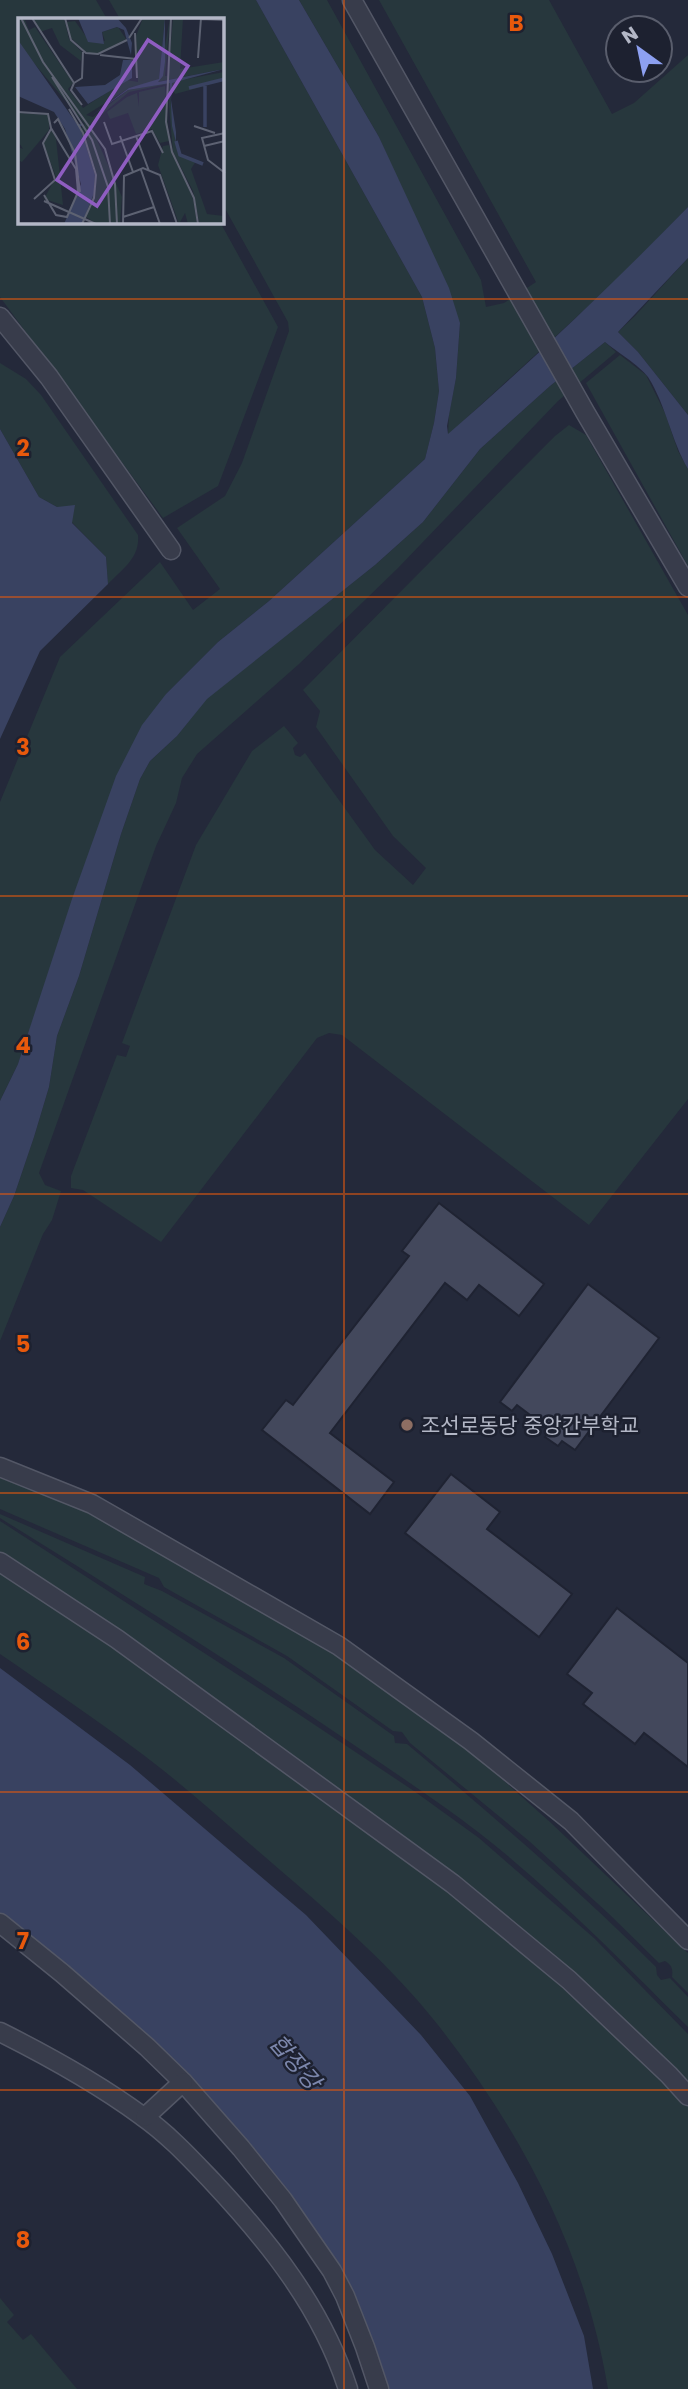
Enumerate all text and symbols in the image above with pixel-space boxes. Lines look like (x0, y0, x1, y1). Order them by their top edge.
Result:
text: B (508, 7, 524, 39)
north arrow (604, 14, 674, 84)
inset map (18, 18, 224, 224)
text: N (617, 20, 643, 50)
text: 2 (16, 432, 30, 464)
text: 3 (16, 731, 30, 763)
text: 4 (15, 1029, 31, 1061)
text: 5 (16, 1328, 30, 1360)
place label: 조선로동당 중앙간부학교 (421, 1411, 639, 1440)
marker: 조선로동당 중앙간부학교 (399, 1417, 415, 1433)
text: 6 (16, 1626, 30, 1658)
text: 7 (17, 1925, 29, 1957)
water label: 합장강 (262, 2028, 330, 2099)
text: 8 (16, 2224, 30, 2256)

